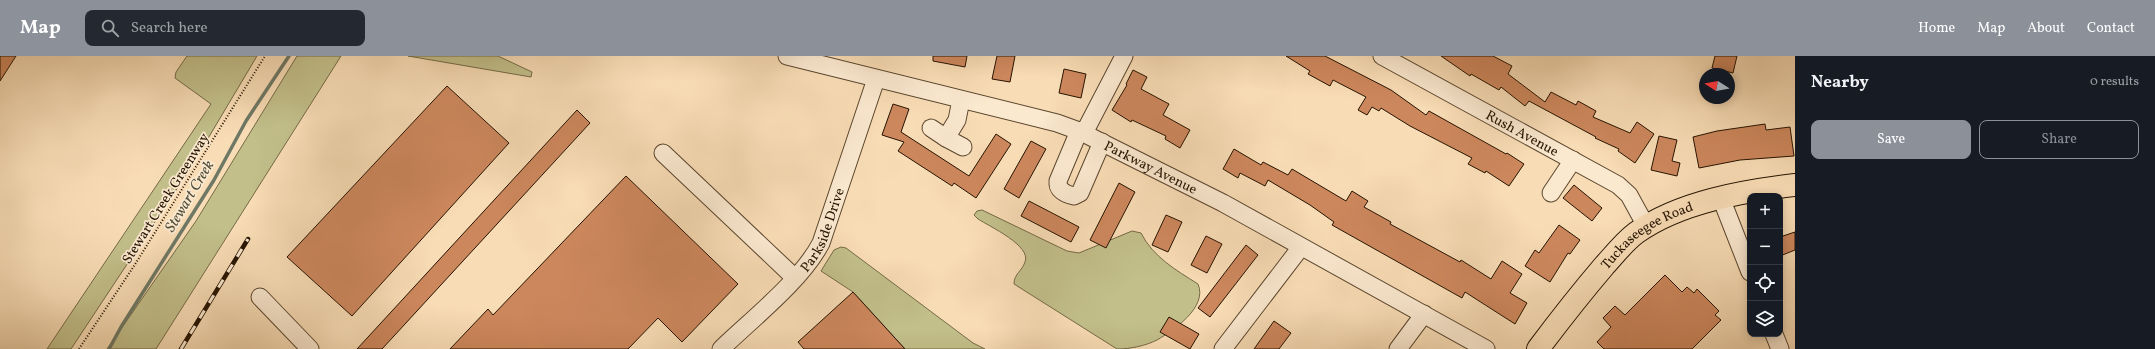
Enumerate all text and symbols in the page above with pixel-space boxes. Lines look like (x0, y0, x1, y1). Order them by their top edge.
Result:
search box (85, 10, 365, 46)
text: Map (20, 15, 61, 41)
icon: search (99, 17, 121, 39)
text: Search here (131, 18, 208, 39)
text: Home (1918, 19, 1955, 38)
text: Map (1977, 19, 2005, 38)
text: About (2027, 19, 2065, 38)
text: Contact (2087, 19, 2135, 38)
north arrow (1699, 68, 1735, 104)
text: Nearby (1811, 71, 1869, 94)
text: 0 results (2090, 73, 2139, 91)
street label: Rush Avenue (1482, 106, 1562, 162)
button: Save (1811, 120, 1971, 159)
button: Share (1979, 120, 2139, 159)
street label: Stewart Creek Greenway (118, 129, 215, 268)
street label: Parkway Avenue (1100, 137, 1200, 200)
water label: Stewart Creek (161, 157, 220, 237)
street label: Parkside Drive (796, 185, 850, 277)
map controls (1747, 193, 1783, 337)
button: + (1747, 193, 1783, 229)
street label: Tuckaseegee Road (1597, 198, 1696, 274)
button: − (1747, 229, 1783, 265)
button: locate (1747, 265, 1783, 301)
button: layers (1747, 301, 1783, 337)

